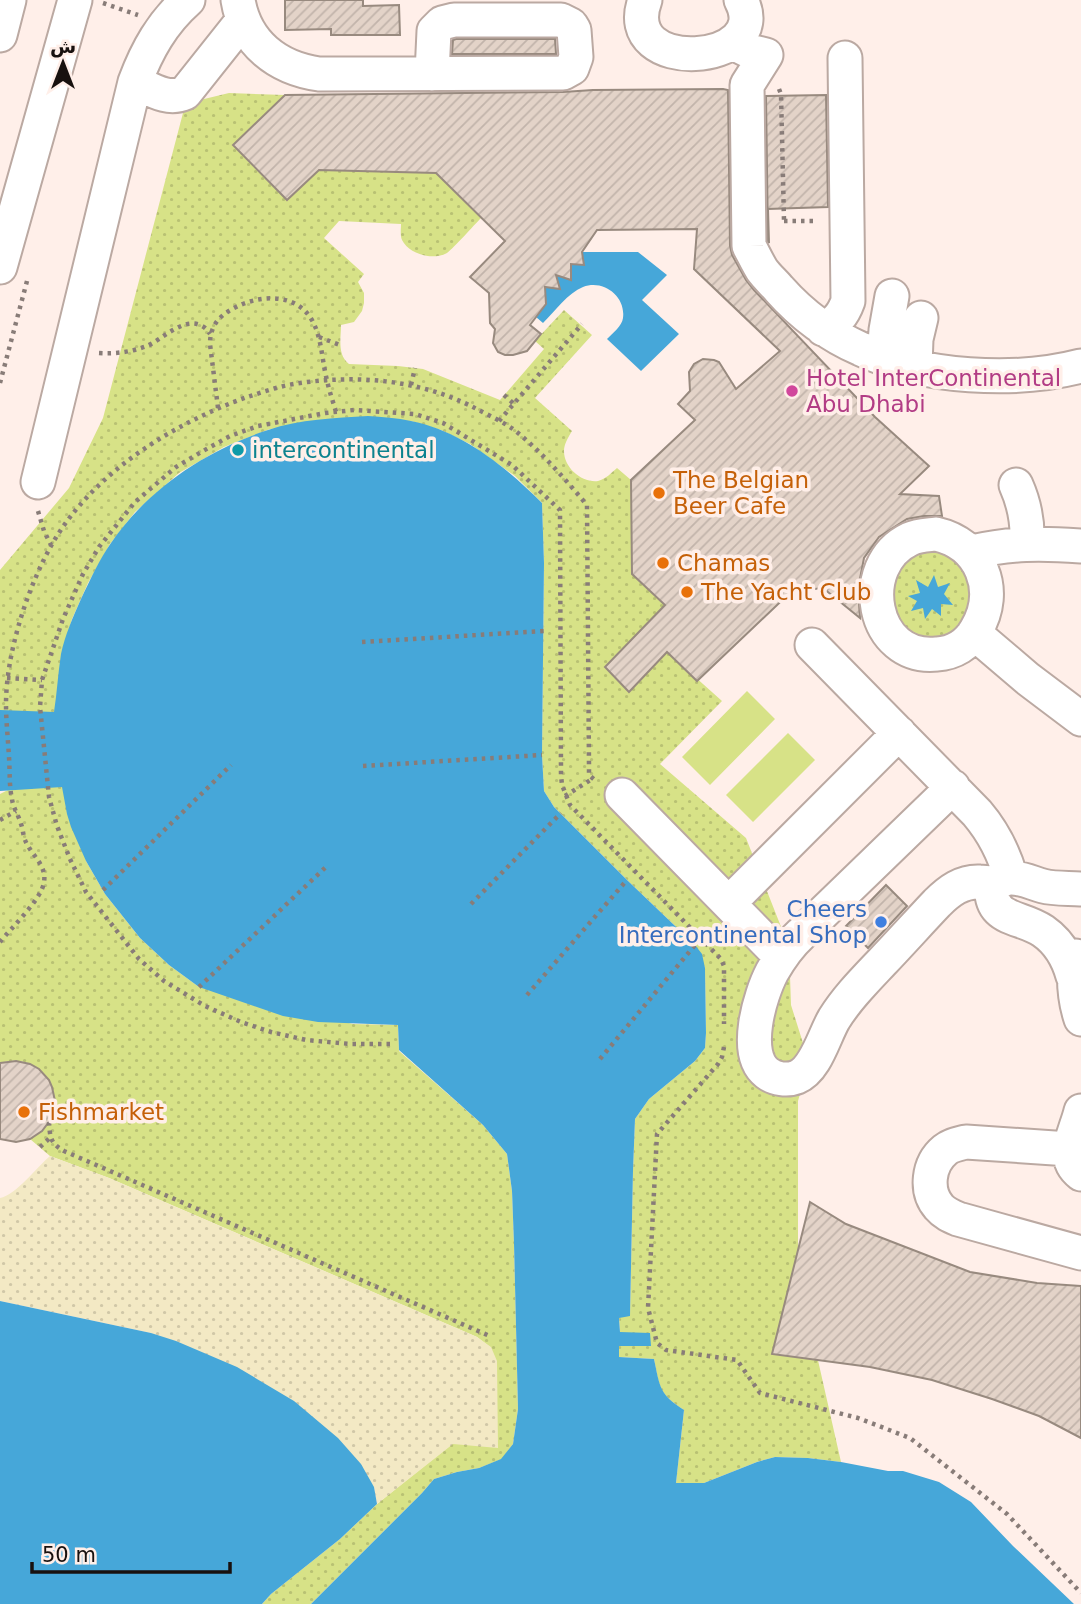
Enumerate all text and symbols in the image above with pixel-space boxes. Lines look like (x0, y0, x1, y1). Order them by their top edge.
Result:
north arrow (28, 28, 98, 98)
text: ش (50, 35, 76, 58)
place label: Hotel InterContinental Abu Dhabi (806, 365, 1061, 417)
marker: Hotel InterContinental Abu Dhabi (784, 383, 800, 399)
place label: intercontinental (252, 437, 435, 463)
marker: intercontinental (230, 442, 246, 458)
place label: The Belgian Beer Cafe (672, 467, 809, 519)
marker: The Belgian Beer Cafe (651, 485, 667, 501)
place label: Chamas (677, 550, 770, 576)
marker: Chamas (655, 555, 671, 571)
place label: The Yacht Club (700, 579, 871, 605)
marker: The Yacht Club (679, 584, 695, 600)
place label: Cheers Intercontinental Shop (619, 896, 867, 948)
marker: Cheers Intercontinental Shop (873, 914, 889, 930)
place label: Fishmarket (38, 1099, 164, 1125)
marker: Fishmarket (16, 1104, 32, 1120)
scale bar (32, 1530, 229, 1574)
text: 50 m (42, 1543, 96, 1567)

